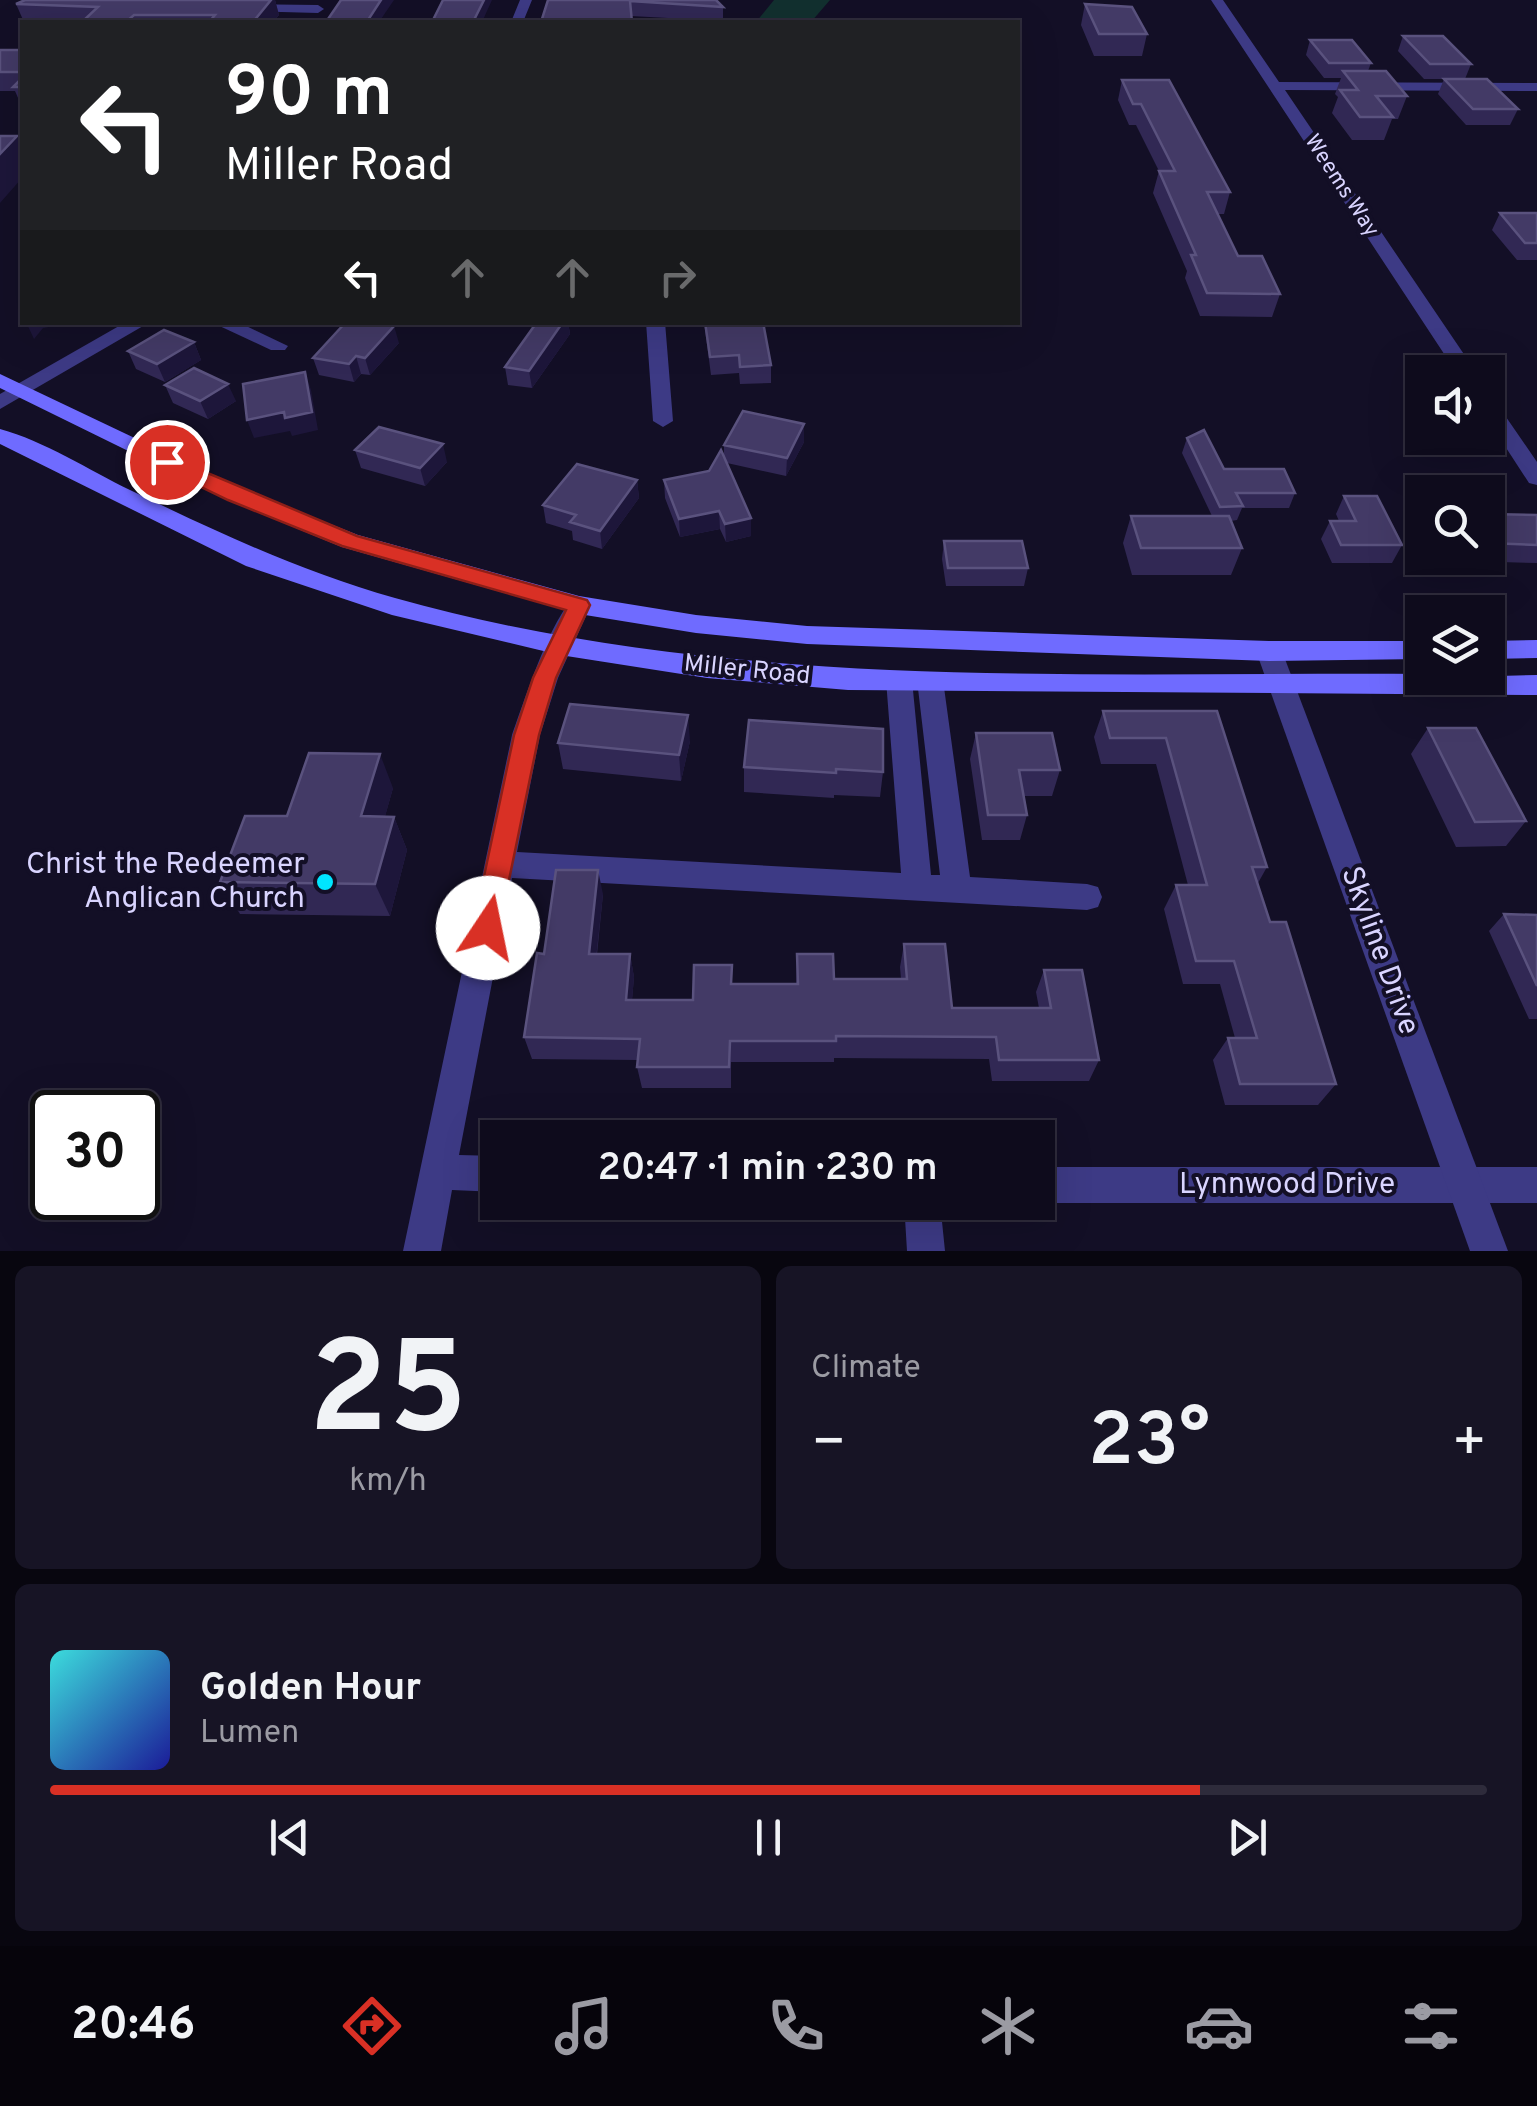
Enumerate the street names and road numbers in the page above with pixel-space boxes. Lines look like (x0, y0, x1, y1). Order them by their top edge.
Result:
street label: Weems Way (1298, 130, 1384, 242)
street label: Miller Road (682, 648, 812, 694)
street label: Skyline Drive (1331, 862, 1427, 1040)
street label: Lynnwood Drive (1179, 1167, 1395, 1204)

